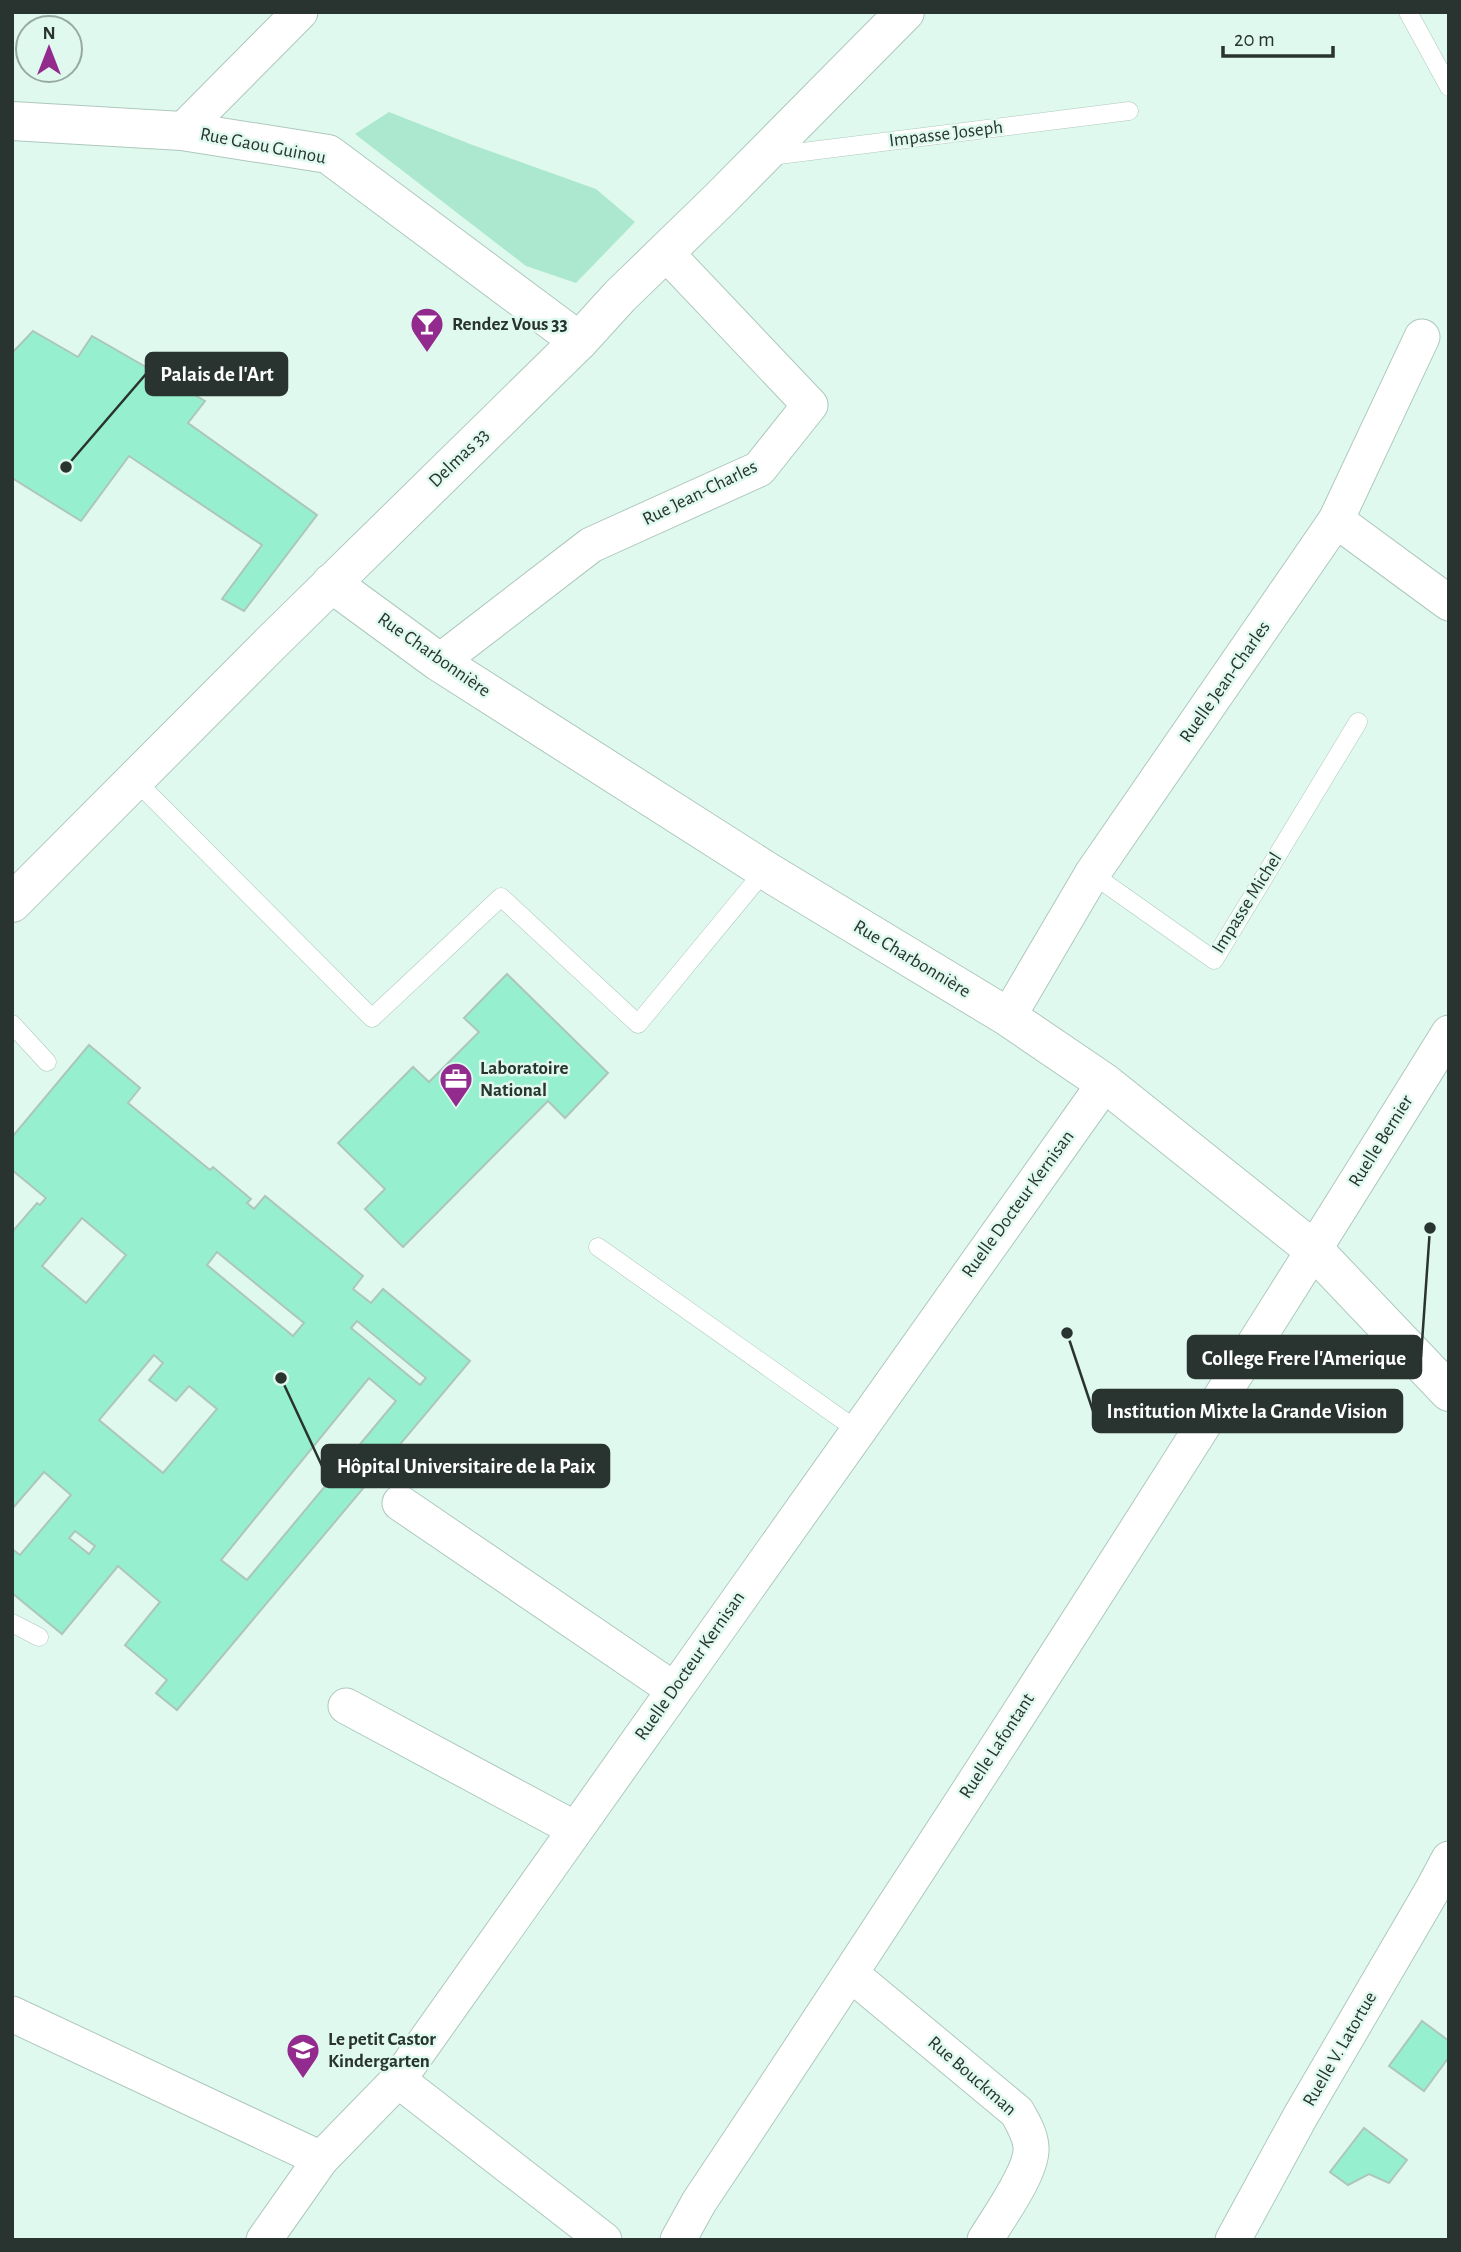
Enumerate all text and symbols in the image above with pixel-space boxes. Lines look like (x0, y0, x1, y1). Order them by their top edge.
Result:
north arrow (14, 14, 84, 84)
scale bar (1223, 14, 1333, 58)
text: N (42, 24, 56, 43)
text: 20 m (1234, 29, 1275, 50)
street label: Impasse Joseph (888, 118, 1004, 150)
street label: Rue Gaou Guinou (198, 124, 328, 168)
bar icon: Rendez Vous 33 (408, 305, 446, 354)
place label: Rendez Vous 33 (452, 315, 568, 334)
callout: Palais de l'Art (146, 353, 287, 395)
text: Palais de l'Art (160, 364, 274, 385)
street label: Delmas 33 (425, 425, 493, 491)
street label: Rue Jean-Charles (640, 457, 760, 529)
street label: Rue Charbonnière (374, 609, 494, 701)
street label: Ruelle Jean-Charles (1176, 618, 1274, 746)
street label: Impasse Michel (1209, 849, 1285, 957)
street label: Rue Charbonnière (850, 917, 974, 1001)
place label: Laboratoire National (480, 1059, 568, 1100)
office icon: Laboratoire National (437, 1060, 475, 1109)
street label: Ruelle Bernier (1345, 1092, 1417, 1190)
street label: Ruelle Docteur Kernisan (958, 1127, 1078, 1281)
callout: College Frere l'Amerique (1188, 1336, 1421, 1378)
text: College Frere l'Amerique (1202, 1348, 1406, 1369)
callout: Institution Mixte la Grande Vision (1093, 1390, 1402, 1432)
text: Institution Mixte la Grande Vision (1107, 1401, 1387, 1422)
callout: Hôpital Universitaire de la Paix (322, 1445, 609, 1487)
text: Hôpital Universitaire de la Paix (337, 1456, 596, 1477)
street label: Ruelle Docteur Kernisan (632, 1588, 748, 1744)
street label: Ruelle Lafontant (956, 1690, 1038, 1802)
street label: Ruelle V. Latortue (1300, 1989, 1380, 2109)
place label: Le petit Castor Kindergarten (328, 2030, 436, 2071)
school or university icon: Le petit Castor Kindergarten (284, 2031, 322, 2080)
street label: Rue Bouckman (924, 2033, 1020, 2119)

